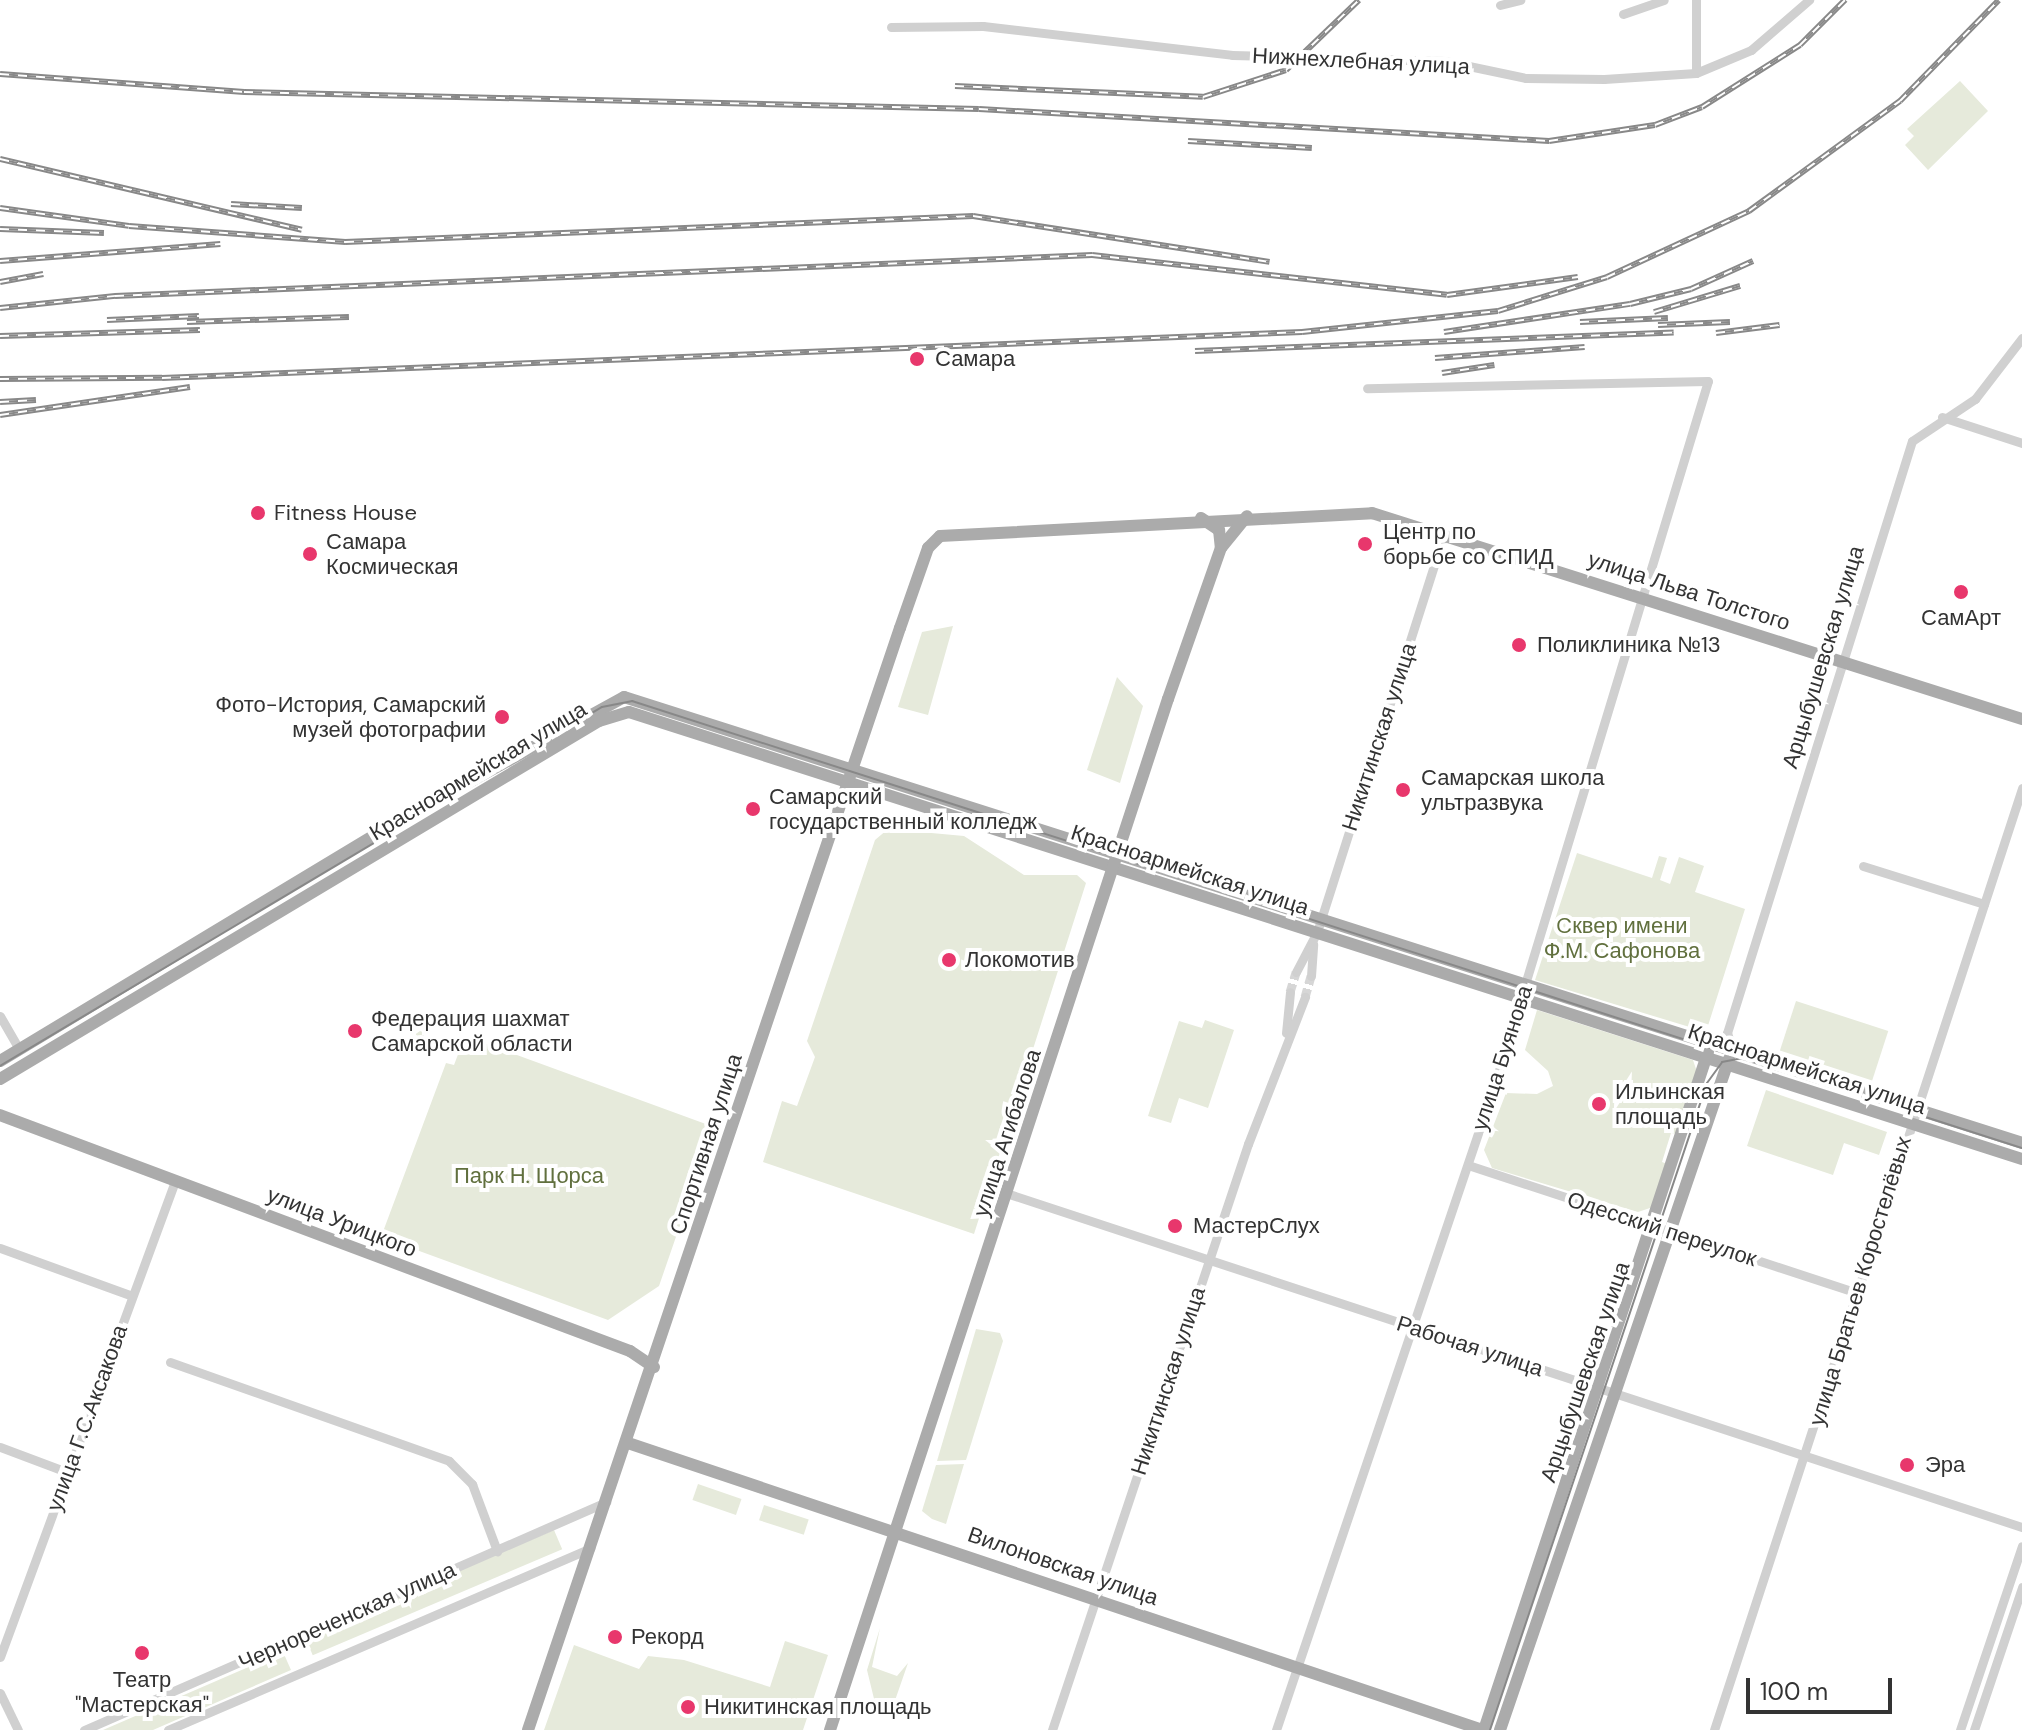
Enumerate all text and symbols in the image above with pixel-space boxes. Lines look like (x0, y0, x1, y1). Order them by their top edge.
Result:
street label: Нижнехлебная улица (1252, 42, 1470, 80)
place label: Самара (935, 346, 1015, 372)
marker: Самара (906, 348, 928, 370)
place label: Fitness House (274, 500, 417, 526)
marker: Fitness House (249, 504, 267, 522)
place label: Центр по борьбе со СПИД (1383, 518, 1554, 570)
place label: Самара Космическая (326, 528, 458, 580)
marker: Центр по борьбе со СПИД (1354, 533, 1376, 555)
street label: Арцыбушевская улица (1777, 543, 1869, 771)
marker: Самара Космическая (301, 545, 319, 563)
street label: улица Льва Толстого (1585, 546, 1793, 636)
marker: СамАрт (1952, 583, 1970, 601)
place label: СамАрт (1921, 605, 2001, 631)
place label: Поликлиника №13 (1537, 632, 1721, 658)
marker: Поликлиника №13 (1508, 634, 1530, 656)
street label: Никитинская улица (1336, 640, 1422, 834)
place label: Фото-История, Самарский музей фотографии (215, 691, 486, 742)
street label: Красноармейская улица (365, 696, 591, 846)
marker: Фото-История, Самарский музей фотографии (493, 708, 511, 726)
place label: Самарская школа ультразвука (1421, 764, 1604, 816)
marker: Самарская школа ультразвука (1392, 779, 1414, 801)
place label: Самарский государственный колледж (769, 783, 1037, 834)
marker: Самарский государственный колледж (744, 800, 762, 818)
street label: Красноармейская улица (1068, 819, 1312, 921)
park label: Cквер имени Ф.М. Сафонова (1544, 912, 1700, 964)
place label: Локомотив (965, 947, 1075, 973)
marker: Локомотив (940, 951, 958, 969)
street label: улица Буянова (1466, 982, 1538, 1134)
place label: Федерация шахмат Самарской области (371, 1005, 572, 1056)
street label: Красноармейская улица (1685, 1018, 1929, 1120)
marker: Федерация шахмат Самарской области (346, 1022, 364, 1040)
street label: улица Агибалова (967, 1046, 1047, 1220)
street label: Спортивная улица (664, 1050, 748, 1238)
place label: Ильинская площадь (1615, 1078, 1725, 1130)
marker: Ильинская площадь (1590, 1095, 1608, 1113)
street label: улица Братьев Коростелёвых (1803, 1133, 1917, 1429)
park label: Парк Н. Щорса (454, 1163, 604, 1189)
street label: улица Урицкого (263, 1181, 421, 1263)
street label: Одесский переулок (1564, 1186, 1760, 1272)
place label: МастерСлух (1193, 1213, 1320, 1239)
marker: МастерСлух (1164, 1215, 1186, 1237)
street label: Арцыбушевская улица (1535, 1258, 1635, 1486)
street label: Никитинская улица (1125, 1284, 1211, 1478)
street label: Рабочая улица (1393, 1310, 1547, 1382)
street label: улица Г.С.Аксакова (41, 1321, 133, 1515)
place label: Эра (1925, 1452, 1965, 1478)
marker: Эра (1896, 1454, 1918, 1476)
street label: Вилоновская улица (964, 1521, 1162, 1611)
street label: Чернореченская улица (234, 1556, 460, 1676)
place label: Рекорд (631, 1624, 704, 1650)
marker: Рекорд (606, 1628, 624, 1646)
marker: Театр "Мастерская" (133, 1644, 151, 1662)
scale bar (1750, 1662, 1896, 1712)
place label: Театр "Мастерская" (75, 1666, 209, 1718)
text: 100 m (1760, 1676, 1828, 1707)
place label: Никитинская площадь (704, 1694, 932, 1720)
marker: Никитинская площадь (679, 1698, 697, 1716)

